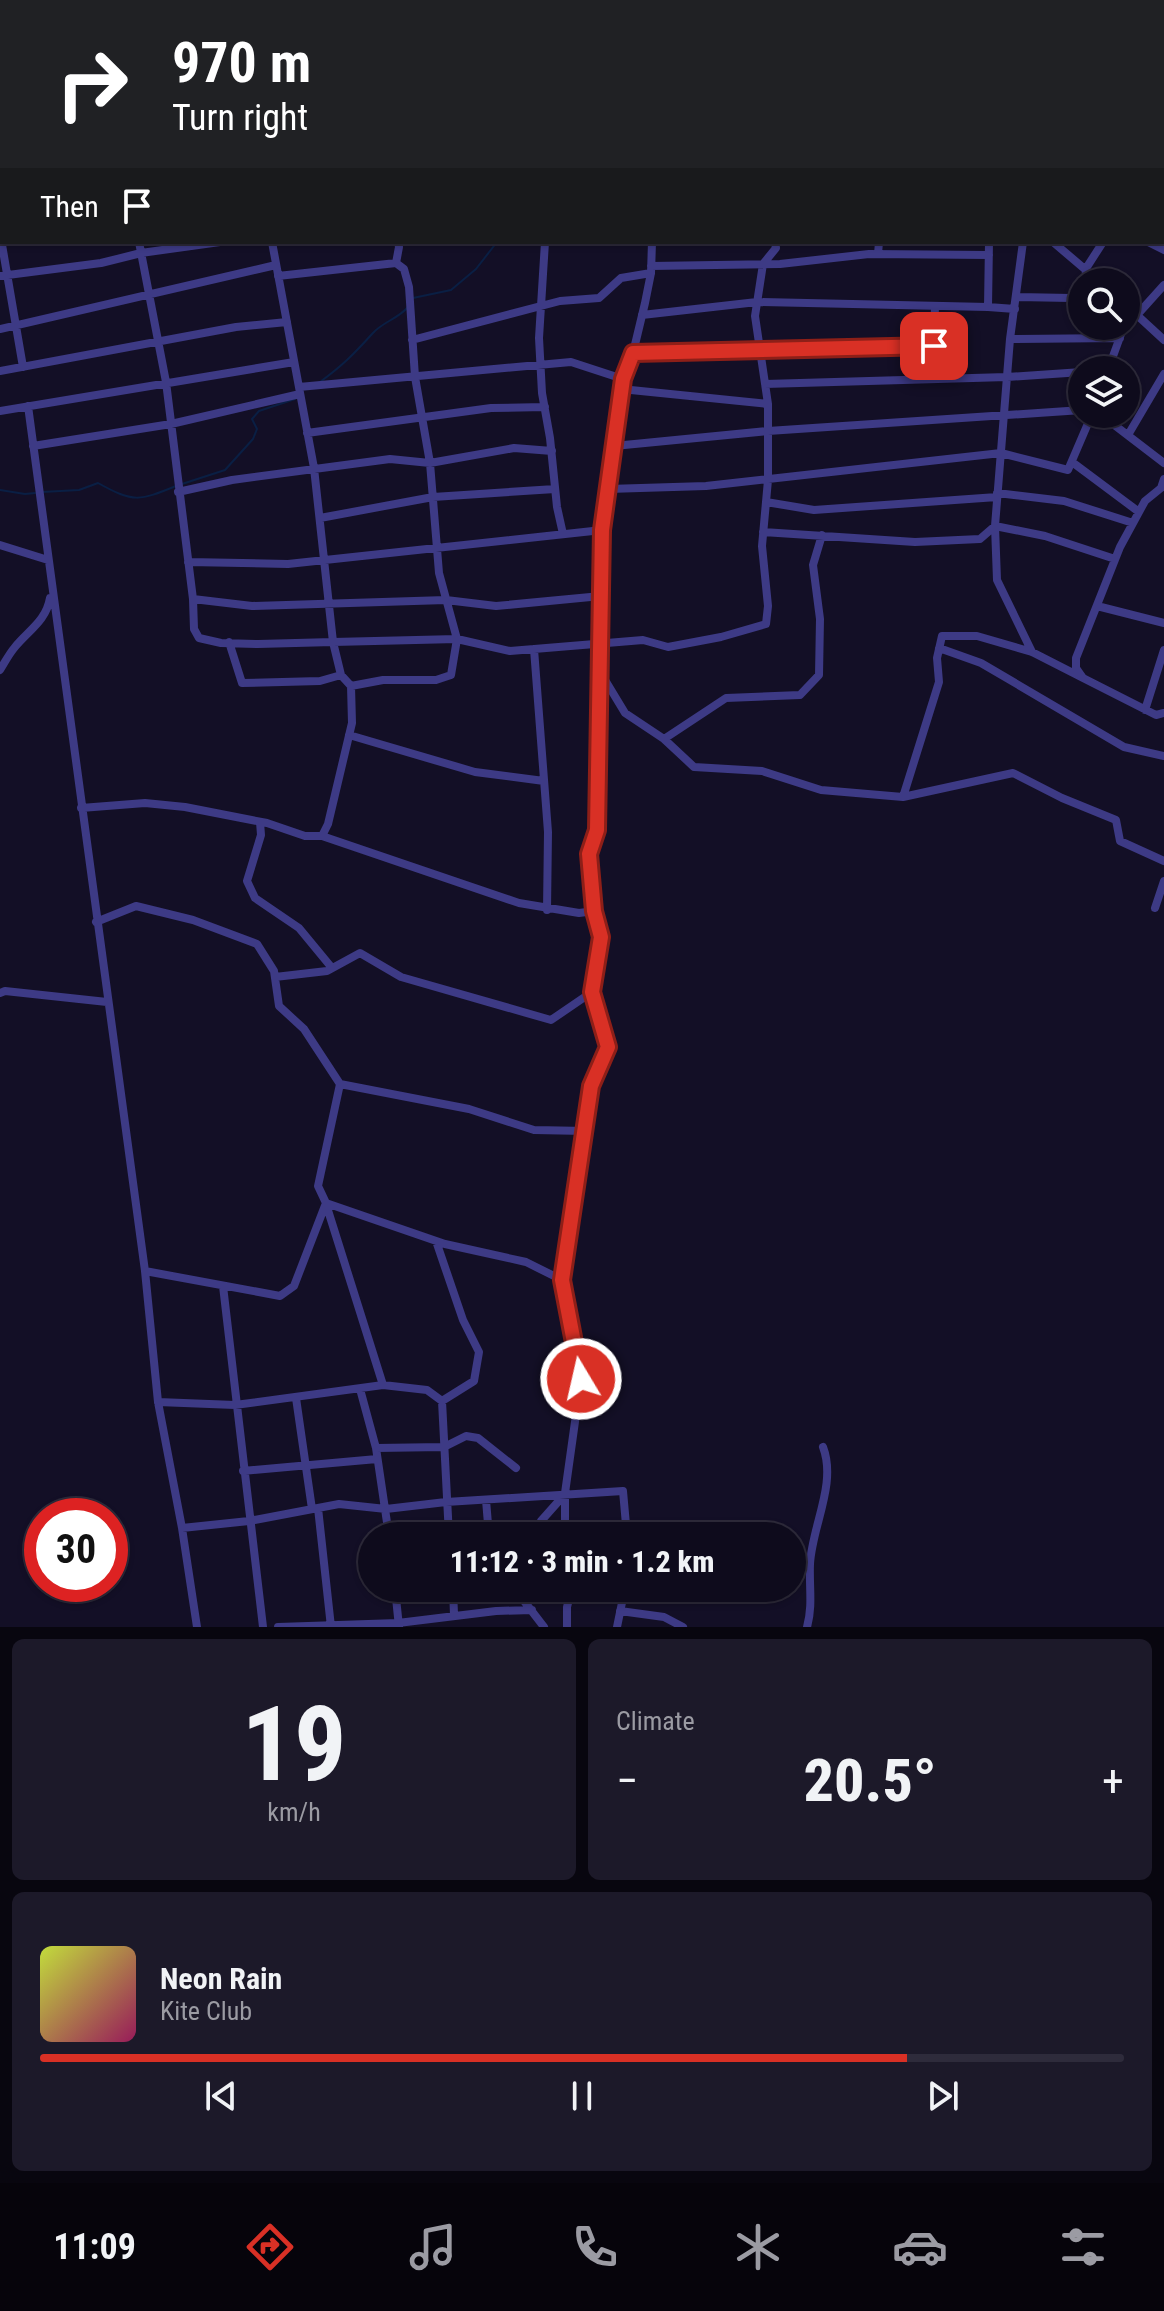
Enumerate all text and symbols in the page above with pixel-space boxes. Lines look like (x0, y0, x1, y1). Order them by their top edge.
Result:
text: 970 m (172, 30, 311, 96)
icon: right (40, 32, 144, 136)
text: Turn right (172, 97, 308, 139)
icon: arrive (115, 184, 159, 228)
text: Then (40, 189, 99, 224)
map controls (1068, 268, 1140, 428)
button: search (1068, 268, 1140, 340)
pin (900, 312, 968, 380)
icon: arrive (912, 324, 956, 368)
button: layers (1068, 356, 1140, 428)
position arrow (539, 1337, 623, 1421)
speed limit sign: 30 (24, 1498, 128, 1602)
text: 11:12 · 3 min · 1.2 km (450, 1544, 714, 1579)
text: 19 (241, 1684, 347, 1805)
text: Climate (616, 1706, 695, 1736)
text: 20.5° (804, 1745, 937, 1816)
text: − (616, 1755, 638, 1807)
text: + (1102, 1755, 1124, 1807)
text: km/h (267, 1797, 321, 1827)
text: Neon Rain (160, 1961, 282, 1996)
text: Kite Club (160, 1996, 252, 2026)
icon: previous (199, 2074, 243, 2118)
icon: pause (560, 2074, 604, 2118)
icon: next (921, 2074, 965, 2118)
icon: directions (242, 2219, 298, 2275)
icon: music (405, 2219, 461, 2275)
icon: phone (567, 2219, 623, 2275)
icon: climate (730, 2219, 786, 2275)
icon: car (892, 2219, 948, 2275)
icon: filters (1055, 2219, 1111, 2275)
text: 11:09 (53, 2226, 136, 2268)

